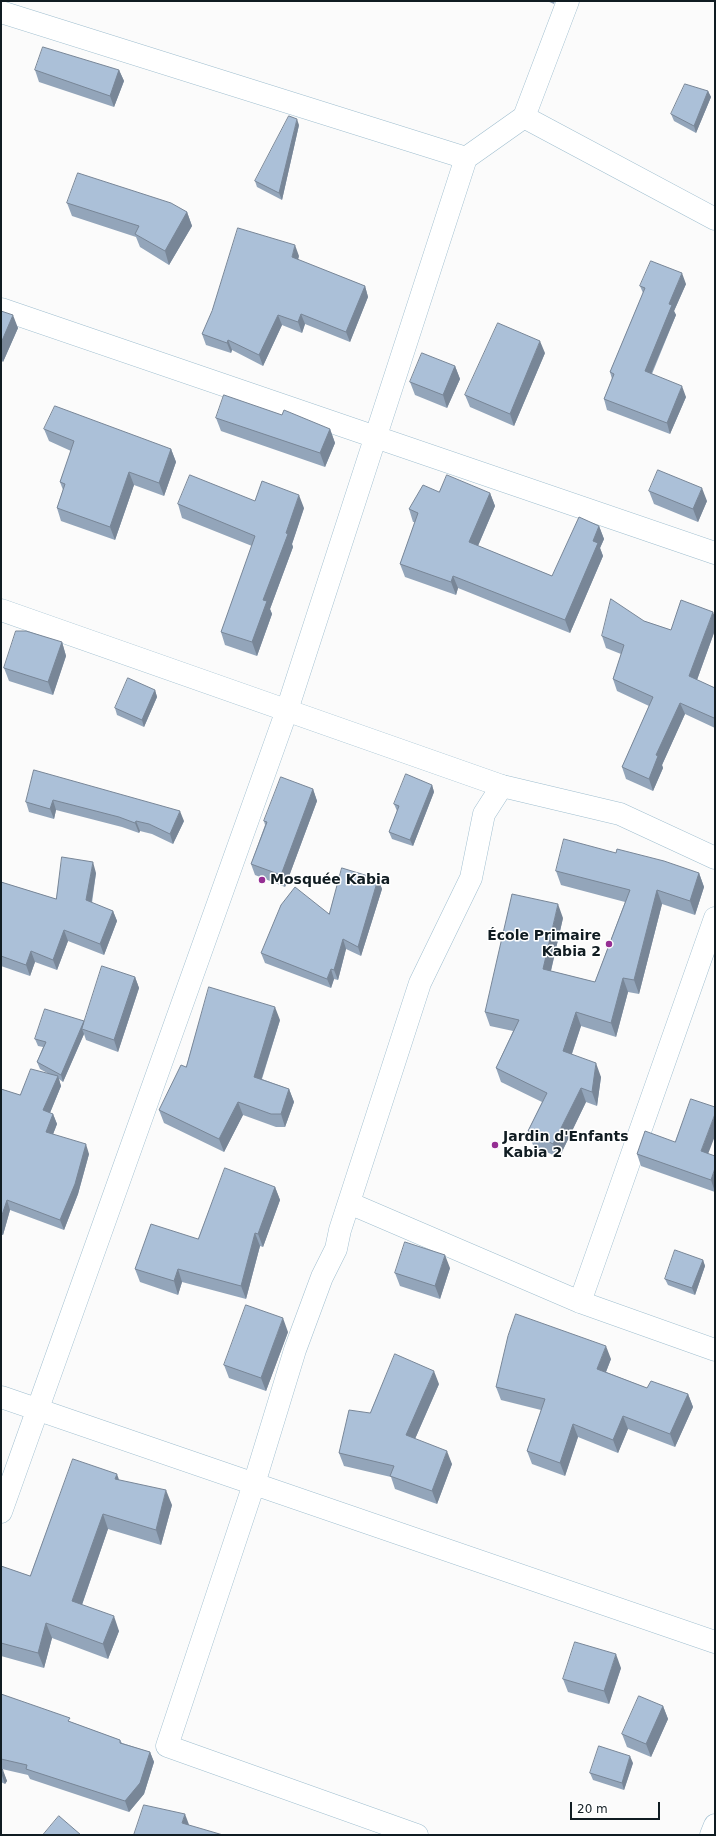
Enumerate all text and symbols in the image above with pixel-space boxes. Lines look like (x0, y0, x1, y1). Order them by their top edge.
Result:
place label: Mosquée Kabia (270, 872, 390, 888)
marker: Mosquée Kabia (257, 875, 267, 885)
place label: École Primaire Kabia 2 (487, 928, 601, 960)
marker: École Primaire Kabia 2 (604, 939, 614, 949)
place label: Jardin d'Enfants Kabia 2 (503, 1129, 629, 1162)
marker: Jardin d'Enfants Kabia 2 (490, 1140, 500, 1150)
scale bar (572, 1794, 662, 1820)
text: 20 m (577, 1802, 608, 1816)

